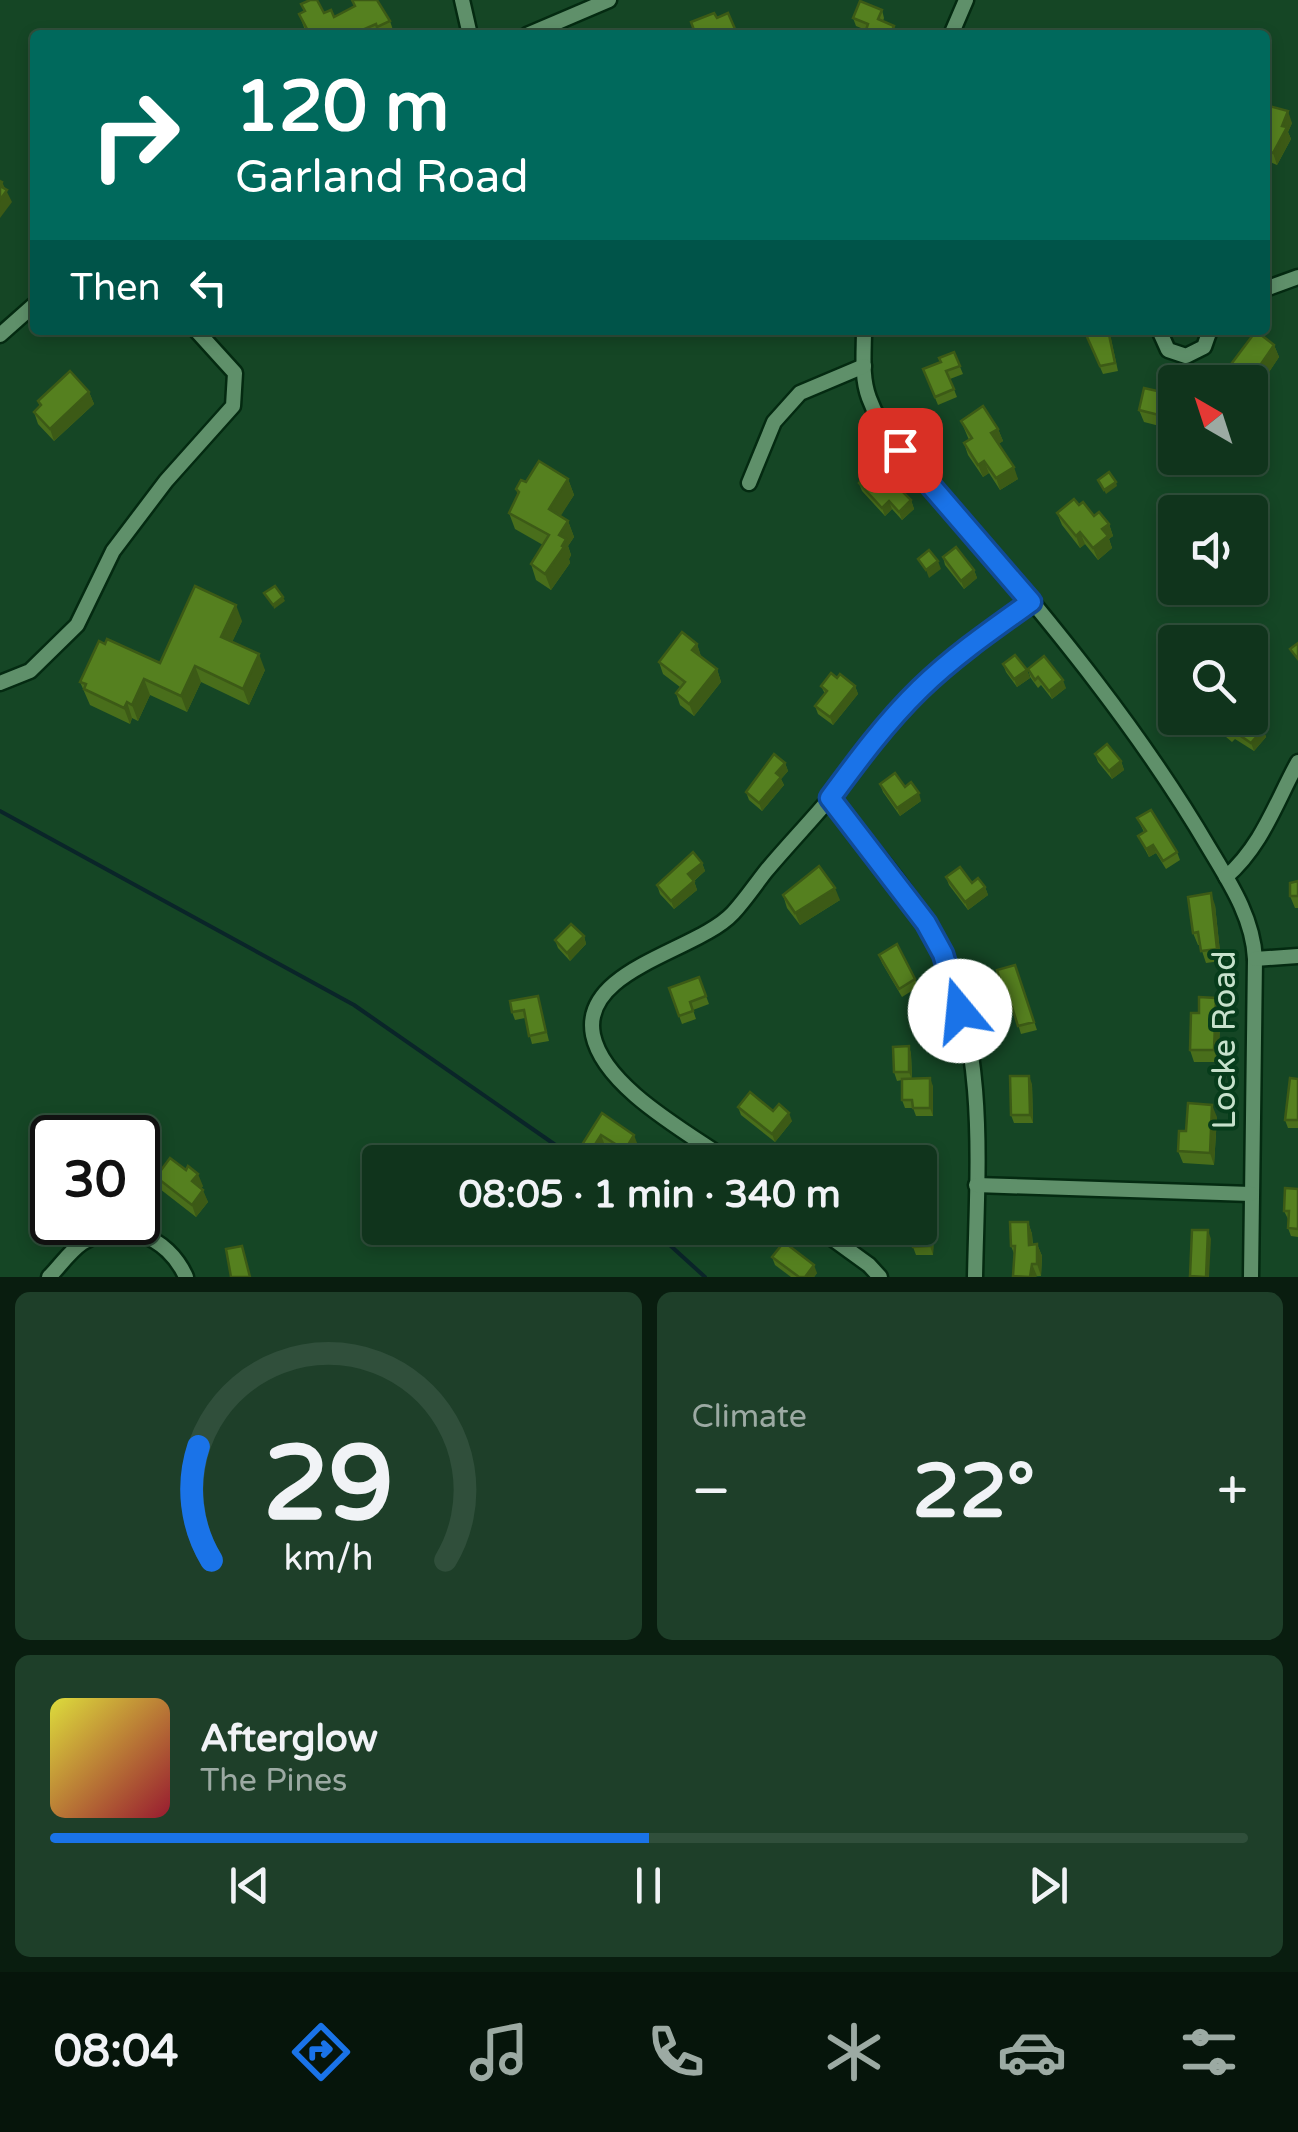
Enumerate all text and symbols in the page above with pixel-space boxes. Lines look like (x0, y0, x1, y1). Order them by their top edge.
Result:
text: 120 m (235, 66, 449, 150)
icon: right (70, 70, 200, 200)
text: Garland Road (235, 151, 529, 205)
icon: left (181, 260, 236, 315)
text: Then (70, 265, 161, 311)
north arrow (1158, 365, 1268, 475)
map controls (1158, 365, 1268, 735)
pin (858, 408, 943, 493)
icon: arrive (873, 423, 928, 478)
button: sound (1158, 495, 1268, 605)
button: search (1158, 625, 1268, 735)
street label: Locke Road (1206, 951, 1244, 1129)
position arrow (908, 959, 1012, 1063)
speed limit sign: 30 (30, 1115, 160, 1245)
text: 08:05 · 1 min · 340 m (458, 1172, 841, 1218)
text: Climate (692, 1398, 807, 1436)
text: 29 (263, 1423, 394, 1548)
text: 22° (913, 1447, 1035, 1537)
text: − (692, 1459, 731, 1525)
text: + (1217, 1459, 1248, 1525)
text: km/h (283, 1537, 373, 1580)
text: Afterglow (200, 1716, 378, 1762)
text: The Pines (200, 1762, 347, 1800)
icon: previous (222, 1858, 277, 1913)
icon: pause (621, 1858, 676, 1913)
icon: next (1021, 1858, 1076, 1913)
icon: directions (286, 2017, 356, 2087)
icon: music (464, 2017, 534, 2087)
icon: phone (641, 2017, 711, 2087)
icon: climate (819, 2017, 889, 2087)
icon: car (997, 2017, 1067, 2087)
icon: filters (1174, 2017, 1244, 2087)
text: 08:04 (54, 2025, 179, 2079)

